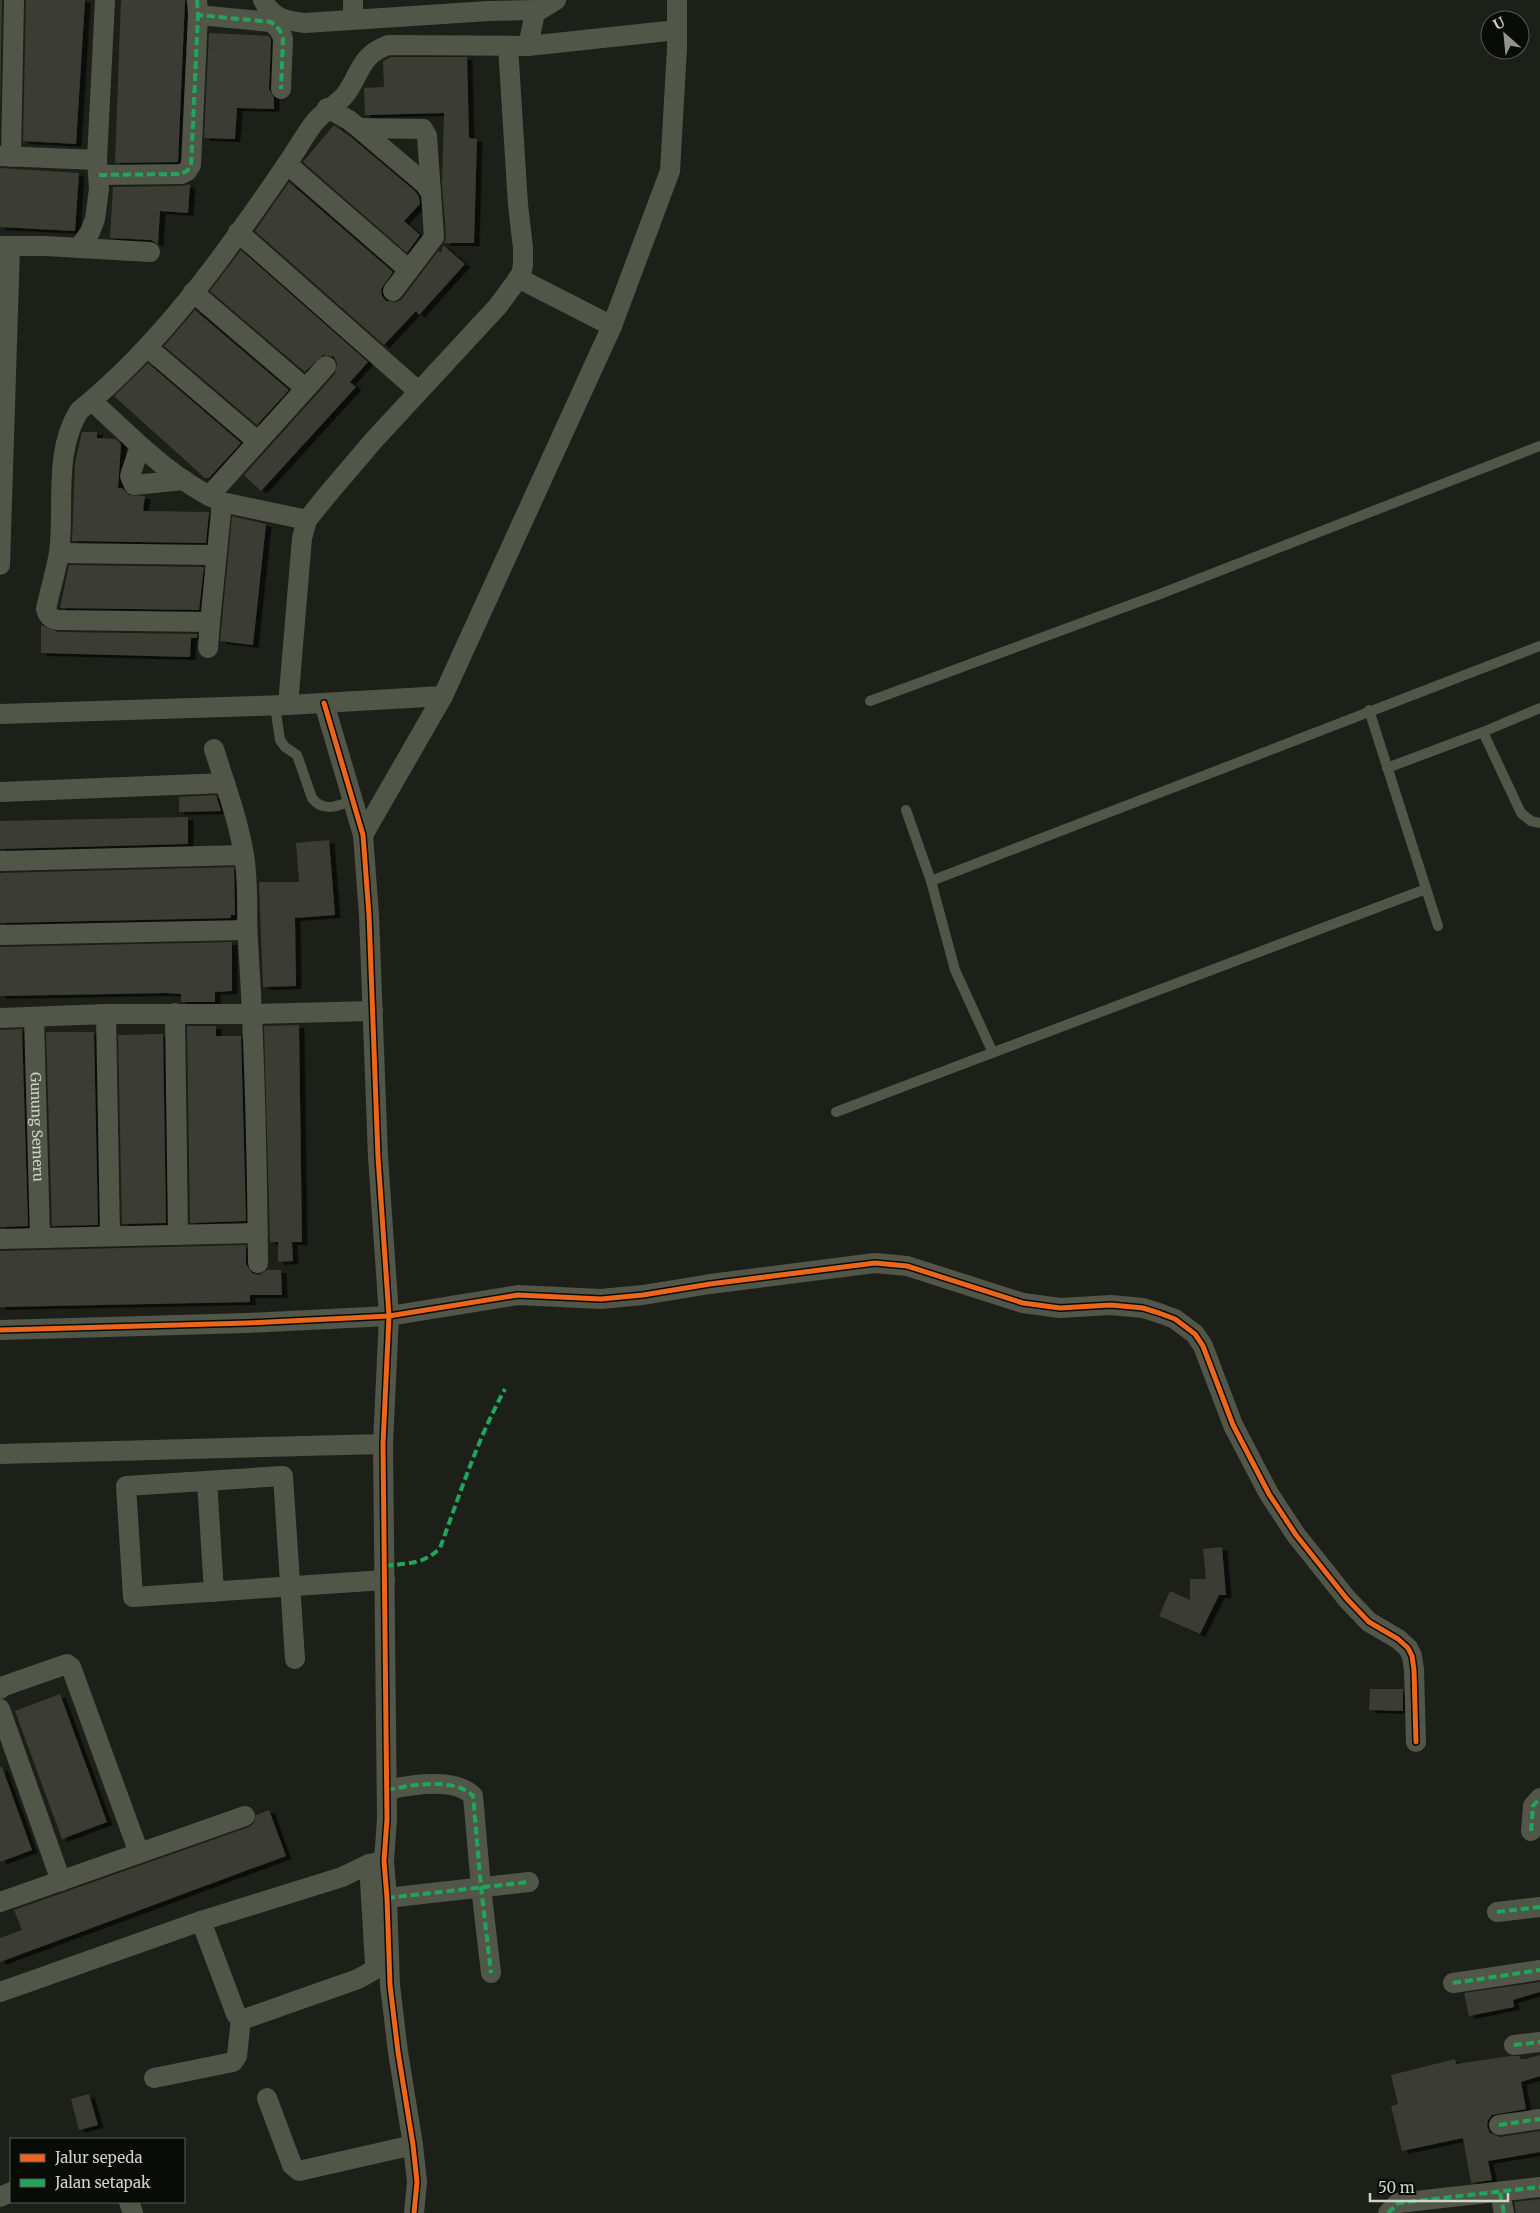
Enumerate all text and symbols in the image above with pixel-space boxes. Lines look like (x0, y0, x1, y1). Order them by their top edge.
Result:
north arrow (1480, 10, 1530, 60)
text: U (1490, 13, 1508, 34)
street label: Gunung Semeru (27, 1072, 47, 1182)
legend (10, 2138, 185, 2203)
text: Jalur sepeda (54, 2148, 142, 2167)
scale bar (1370, 2170, 1508, 2202)
text: Jalan setapak (54, 2173, 151, 2192)
text: 50 m (1378, 2178, 1415, 2197)

